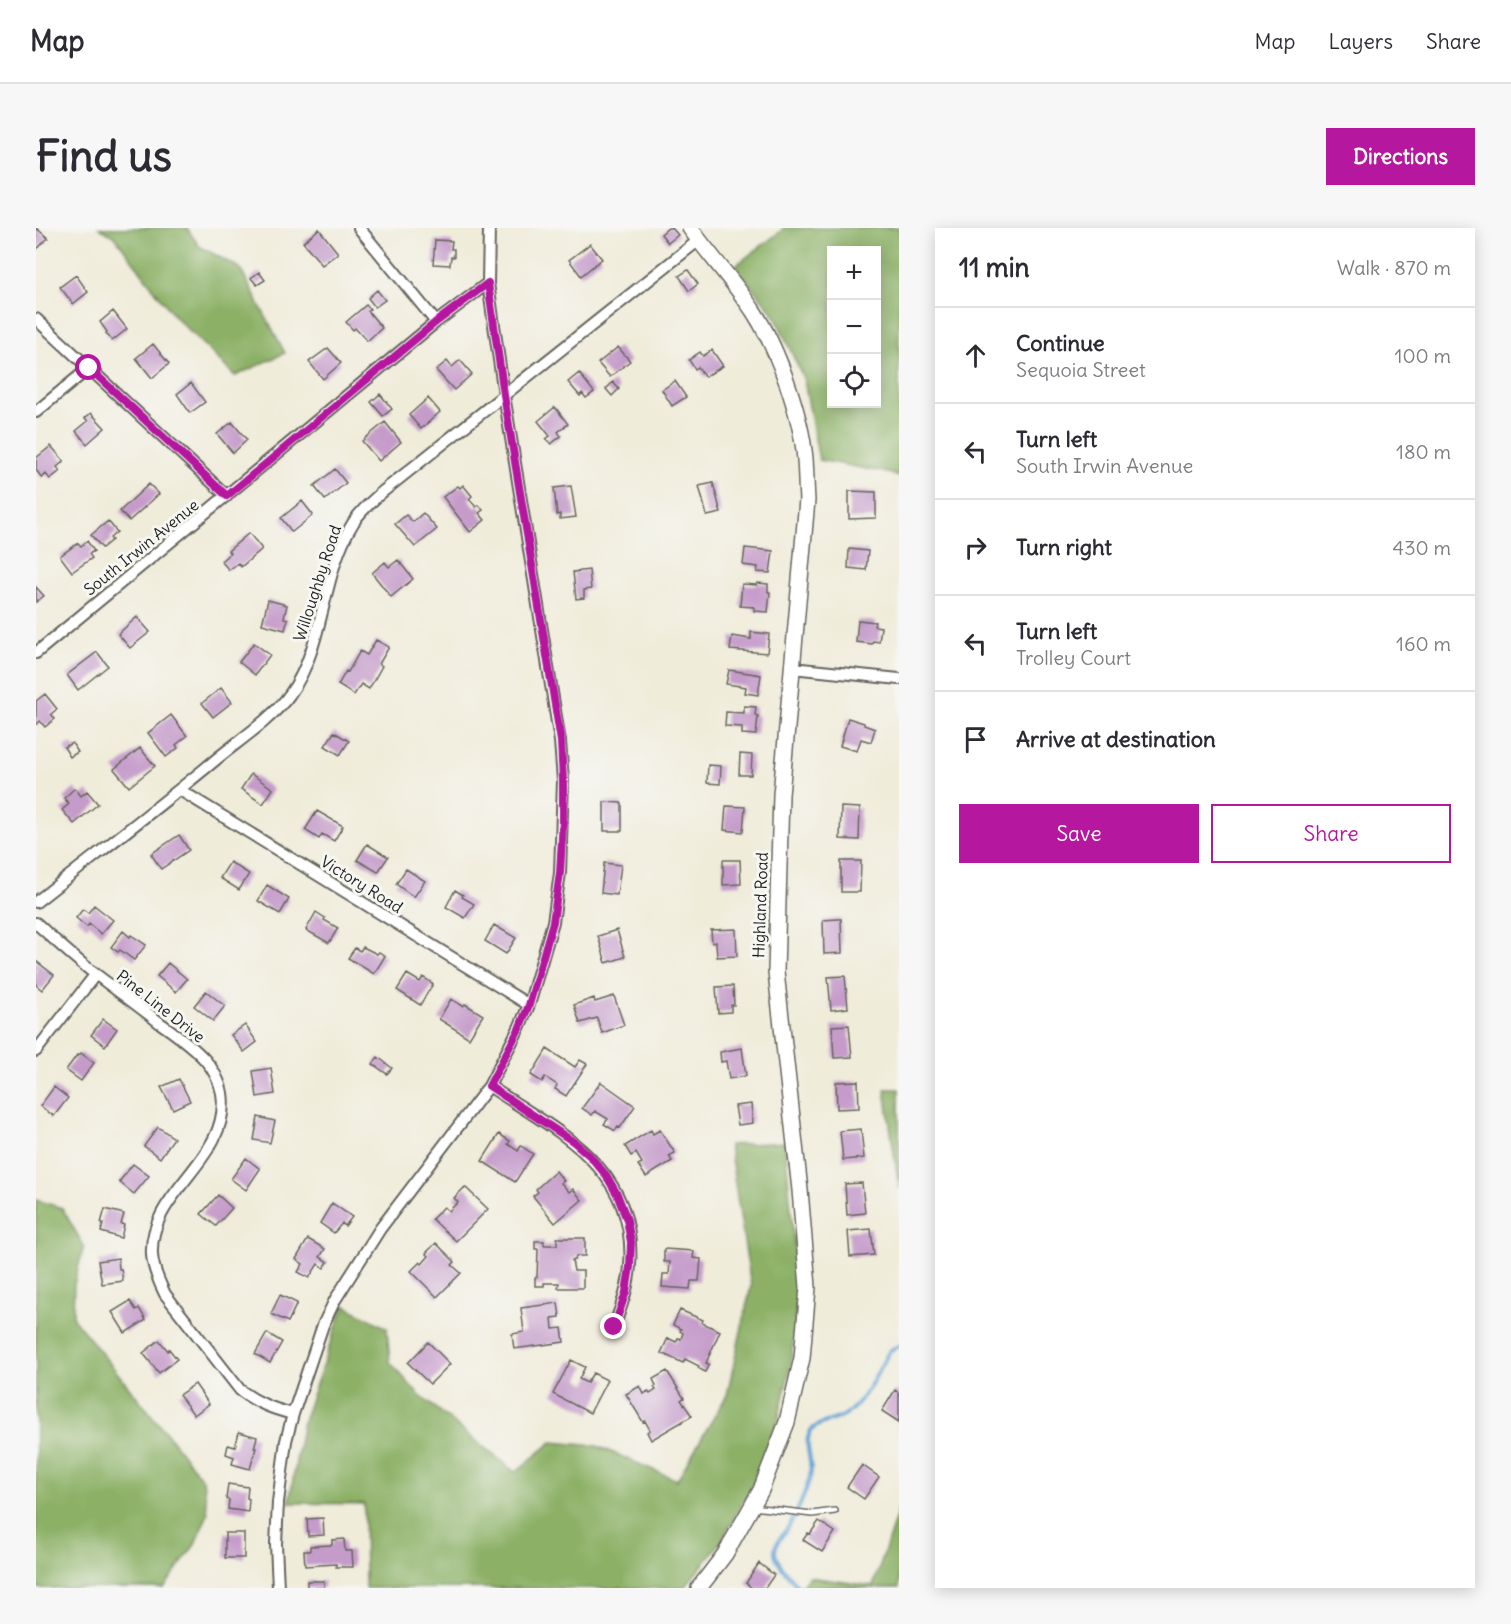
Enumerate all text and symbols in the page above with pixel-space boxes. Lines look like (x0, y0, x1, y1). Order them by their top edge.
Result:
text: Map (30, 23, 84, 59)
text: Map (1255, 28, 1295, 55)
text: Layers (1328, 28, 1393, 55)
text: Share (1426, 28, 1481, 55)
button: Directions (1326, 128, 1475, 185)
text: Find us (36, 130, 172, 182)
map controls (827, 246, 881, 408)
button: + (827, 246, 881, 300)
text: 11 min (959, 251, 1030, 284)
text: Walk · 870 m (1337, 255, 1451, 280)
button: − (827, 300, 881, 354)
text: Continue (1016, 329, 1105, 357)
icon: ahead (959, 339, 992, 372)
text: 100 m (1394, 343, 1451, 368)
route start (75, 354, 101, 380)
button: locate (827, 354, 881, 408)
text: Sequoia Street (1016, 357, 1146, 382)
text: Turn left (1016, 425, 1097, 453)
icon: left (959, 435, 992, 468)
text: 180 m (1396, 439, 1451, 464)
text: South Irwin Avenue (1016, 453, 1193, 478)
street label: South Irwin Avenue (80, 495, 202, 599)
street label: Willoughby Road (289, 522, 345, 644)
icon: right (959, 531, 992, 564)
text: Turn right (1016, 533, 1112, 561)
text: 430 m (1393, 535, 1451, 560)
text: Turn left (1016, 617, 1097, 645)
icon: left (959, 627, 992, 660)
text: 160 m (1396, 631, 1451, 656)
text: Trolley Court (1016, 645, 1131, 670)
icon: arrive (959, 723, 992, 756)
text: Arrive at destination (1016, 725, 1216, 753)
button: Save (959, 804, 1199, 863)
button: Share (1211, 804, 1451, 863)
street label: Victory Road (317, 851, 407, 917)
street label: Highland Road (748, 852, 772, 958)
street label: Pine Line Drive (113, 965, 209, 1047)
route end (600, 1313, 626, 1339)

